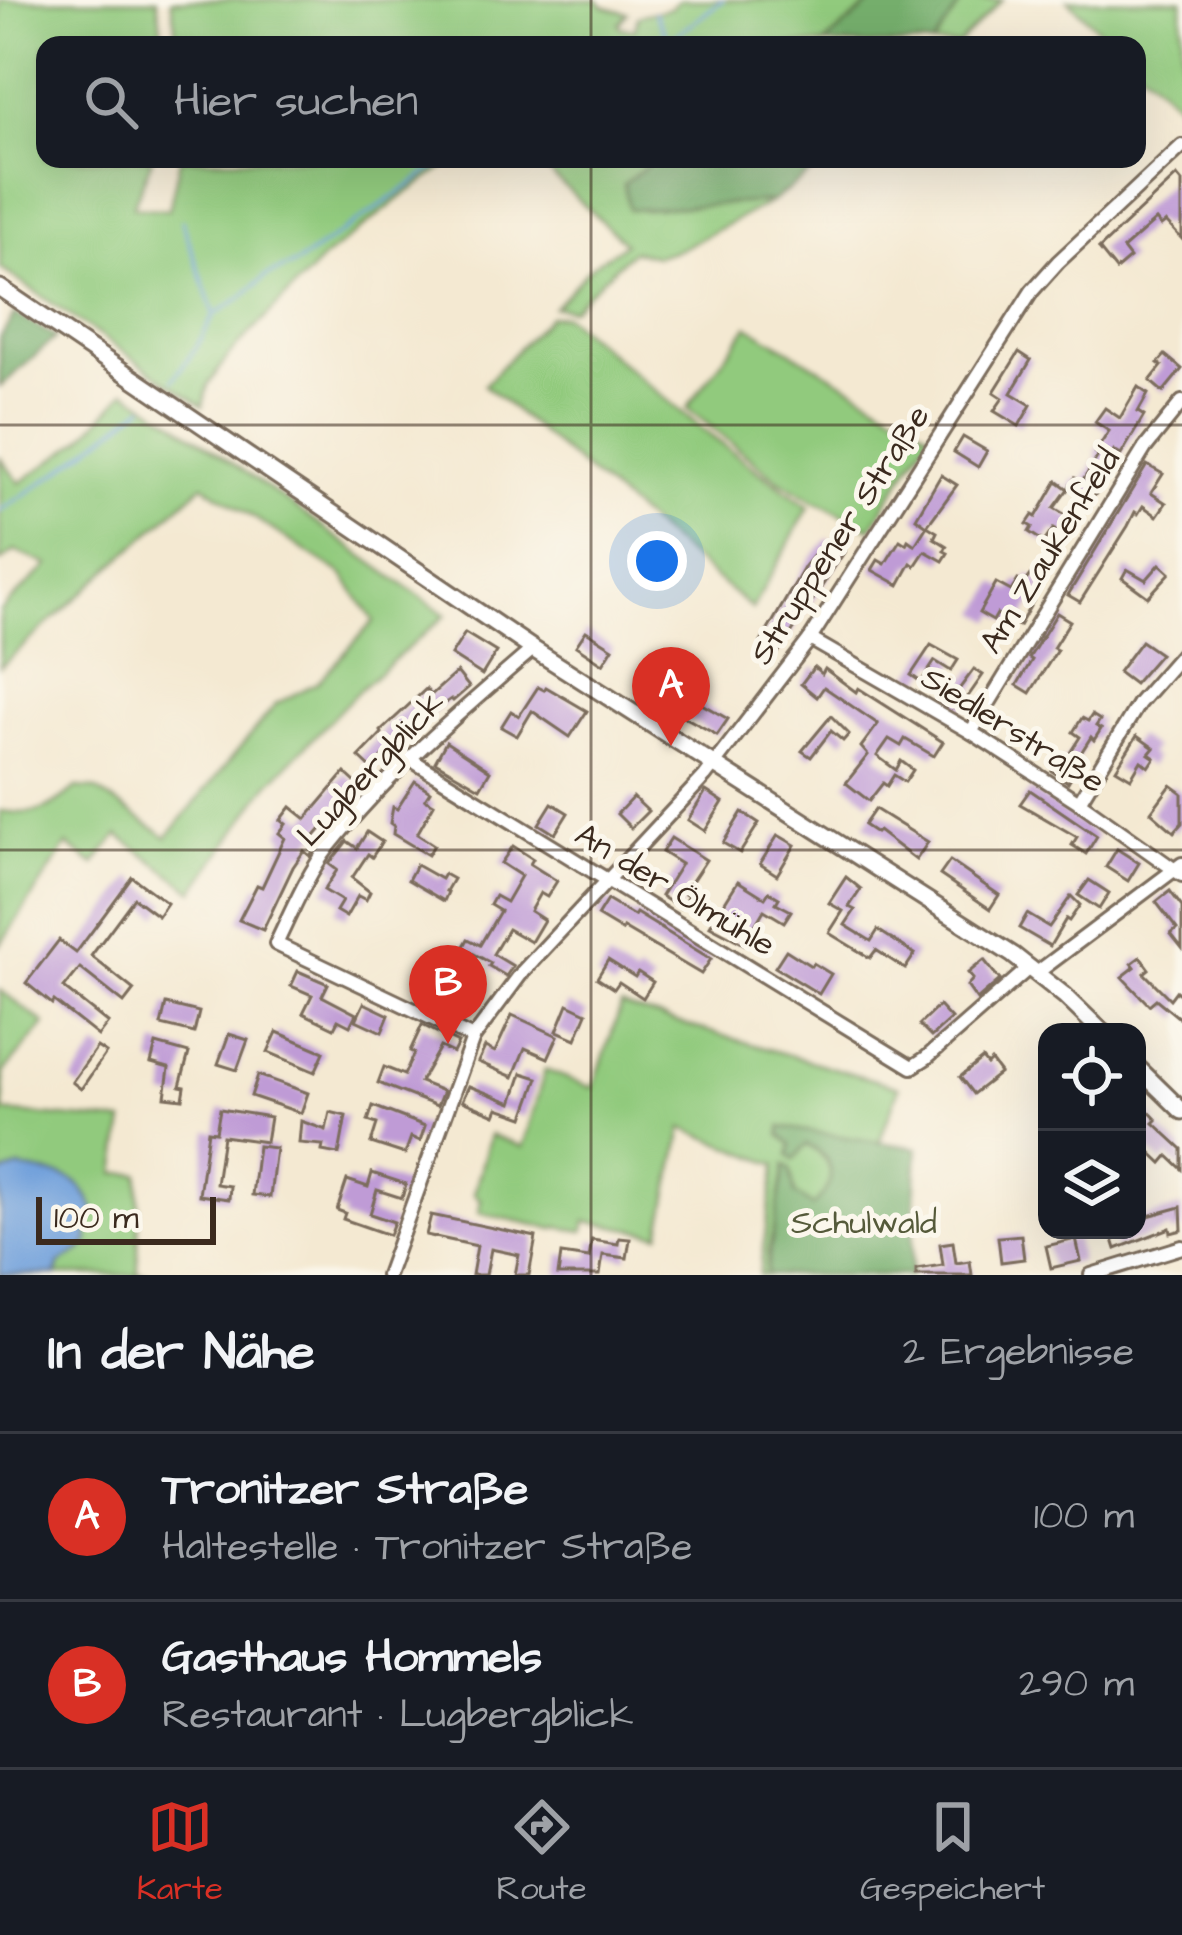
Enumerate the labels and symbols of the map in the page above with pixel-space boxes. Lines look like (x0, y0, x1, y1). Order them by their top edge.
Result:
street label: Struppener Straße (739, 396, 941, 674)
street label: Am Zaukenfeld (969, 440, 1131, 662)
your location (627, 531, 687, 591)
pin: A (632, 647, 710, 746)
street label: Siedlerstraße (912, 655, 1114, 805)
street label: Lugbergblick (287, 681, 457, 858)
street label: An der Ölmühle (566, 812, 784, 968)
pin: B (409, 945, 487, 1044)
scale bar (36, 1191, 216, 1244)
park label: Schulwald (791, 1200, 937, 1246)

